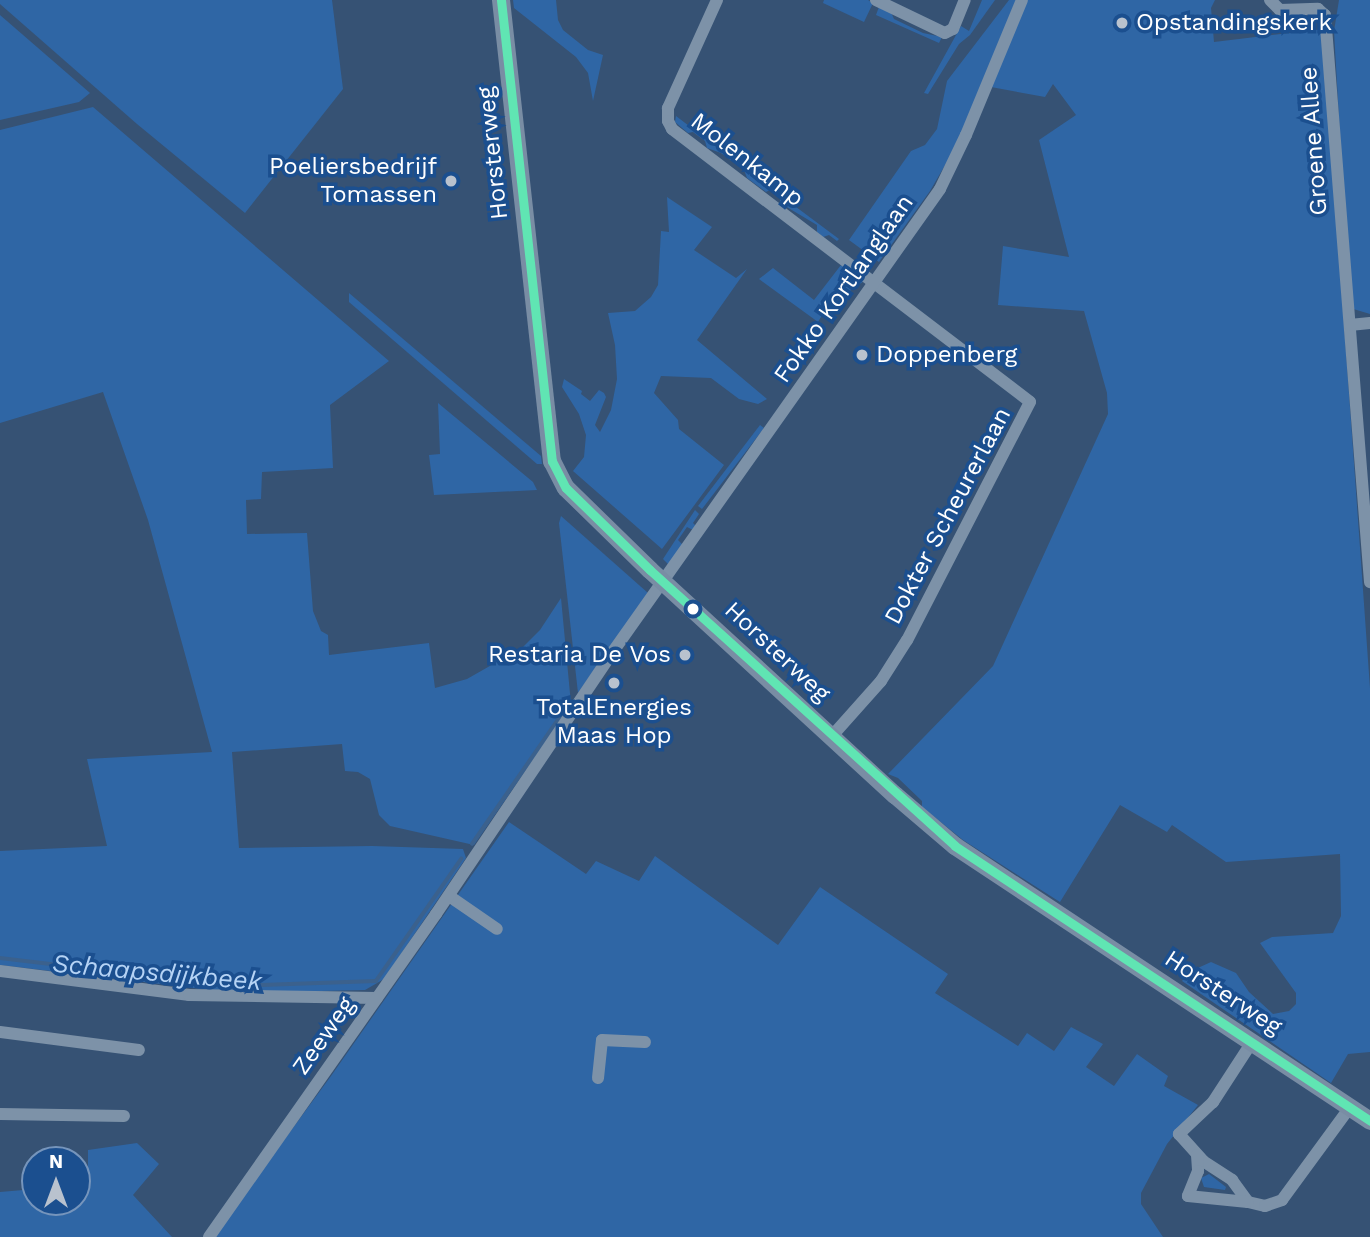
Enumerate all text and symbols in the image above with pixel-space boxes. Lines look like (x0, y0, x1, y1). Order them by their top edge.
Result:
place label: Opstandingskerk (1136, 9, 1332, 37)
marker: Opstandingskerk (1114, 15, 1130, 31)
street label: Groene Allee (1294, 65, 1334, 217)
street label: Horsterweg (472, 85, 514, 221)
street label: Molenkamp (685, 107, 809, 213)
place label: Poeliersbedrijf Tomassen (269, 153, 437, 209)
marker: Poeliersbedrijf Tomassen (443, 173, 459, 189)
street label: Fokko Kortlanglaan (768, 189, 920, 389)
place label: Doppenberg (876, 341, 1017, 369)
marker: Doppenberg (854, 347, 870, 363)
street label: Dokter Scheurerlaan (878, 402, 1018, 630)
street label: Horsterweg (718, 596, 836, 708)
unlabelled marker (686, 602, 700, 616)
place label: Restaria De Vos (487, 641, 671, 669)
marker: Restaria De Vos (677, 647, 693, 663)
marker: TotalEnergies Maas Hop (606, 675, 622, 691)
place label: TotalEnergies Maas Hop (536, 694, 692, 750)
street label: Horsterweg (1159, 944, 1287, 1042)
water label: Schaapsdijkbeek (51, 948, 263, 998)
street label: Zeeweg (287, 992, 361, 1080)
north arrow (21, 1146, 91, 1216)
text: N (49, 1150, 63, 1173)

